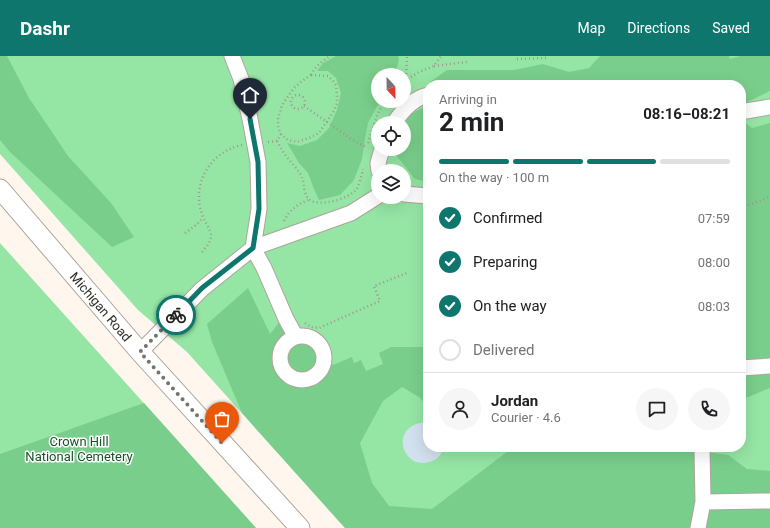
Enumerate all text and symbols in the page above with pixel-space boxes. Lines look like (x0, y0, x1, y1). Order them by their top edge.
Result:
text: Dashr (20, 17, 70, 40)
text: Map (578, 20, 605, 36)
text: Directions (627, 20, 690, 36)
text: Saved (712, 20, 750, 36)
north arrow (371, 68, 411, 108)
map controls (371, 68, 411, 204)
pin (233, 78, 267, 119)
icon: home (239, 84, 261, 106)
text: Arriving in (439, 92, 497, 107)
text: 08:16–08:21 (643, 105, 730, 123)
text: 2 min (439, 107, 504, 137)
button: locate (371, 116, 411, 156)
button: layers (371, 164, 411, 204)
text: On the way · 100 m (439, 170, 549, 185)
icon: check (439, 207, 461, 229)
text: Confirmed (473, 209, 543, 227)
text: 07:59 (698, 211, 730, 226)
icon: check (439, 251, 461, 273)
text: Preparing (473, 253, 537, 271)
text: 08:00 (698, 255, 730, 270)
street label: Michigan Road (67, 269, 134, 345)
courier (156, 295, 196, 335)
icon: check (439, 295, 461, 317)
text: On the way (473, 297, 547, 315)
text: 08:03 (698, 299, 730, 314)
icon: bike (165, 304, 187, 326)
text: Delivered (473, 341, 535, 359)
button: person (439, 388, 481, 430)
button: chat (636, 388, 678, 430)
button: phone (688, 388, 730, 430)
text: Jordan (491, 392, 538, 410)
pin (205, 402, 239, 443)
icon: bag (211, 408, 233, 430)
text: Courier · 4.6 (491, 410, 561, 425)
park label: Crown Hill National Cemetery (25, 434, 133, 464)

